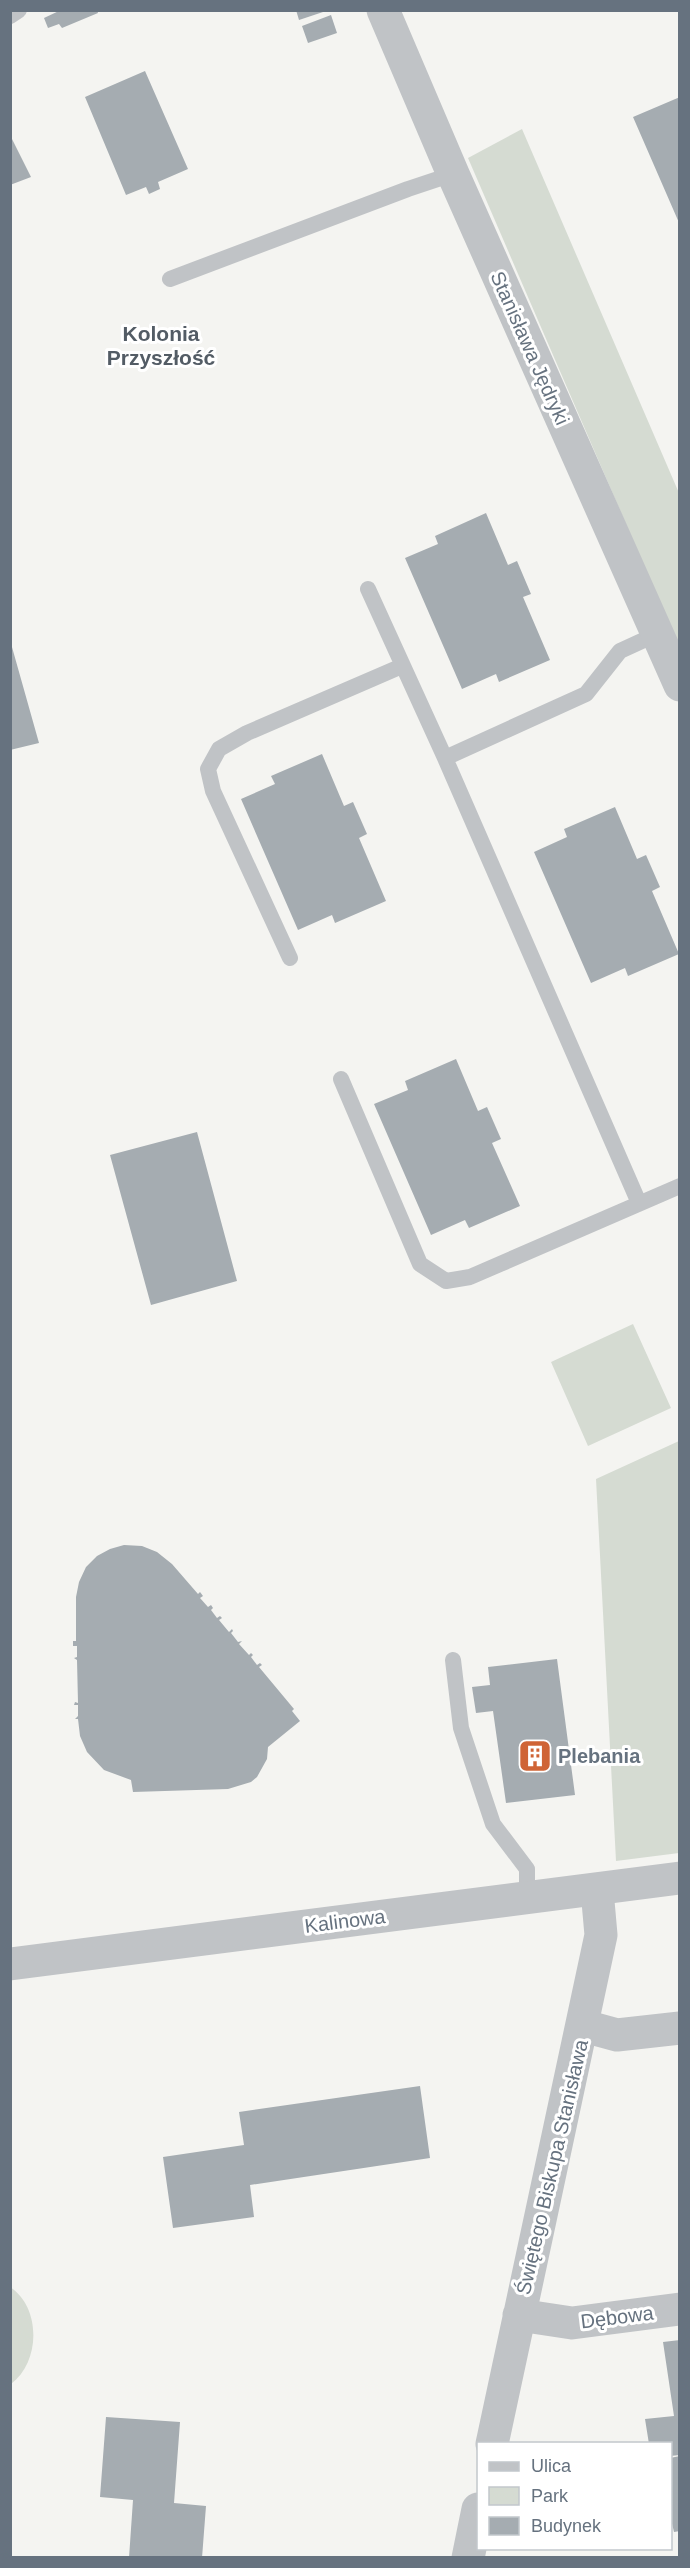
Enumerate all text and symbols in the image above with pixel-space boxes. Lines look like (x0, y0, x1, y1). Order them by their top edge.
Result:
street label: Stanisława Jędryki (486, 268, 574, 428)
district label: Kolonia Przyszłość (107, 322, 216, 369)
building icon: Plebania (517, 1738, 553, 1774)
place label: Plebania (558, 1745, 641, 1767)
street label: Kalinowa (303, 1905, 387, 1937)
street label: Świętego Biskupa Stanisława (511, 2036, 592, 2297)
street label: Dębowa (579, 2302, 656, 2332)
legend (477, 2442, 672, 2550)
text: Ulica (531, 2456, 572, 2476)
text: Park (531, 2486, 569, 2506)
text: Budynek (531, 2516, 602, 2536)

